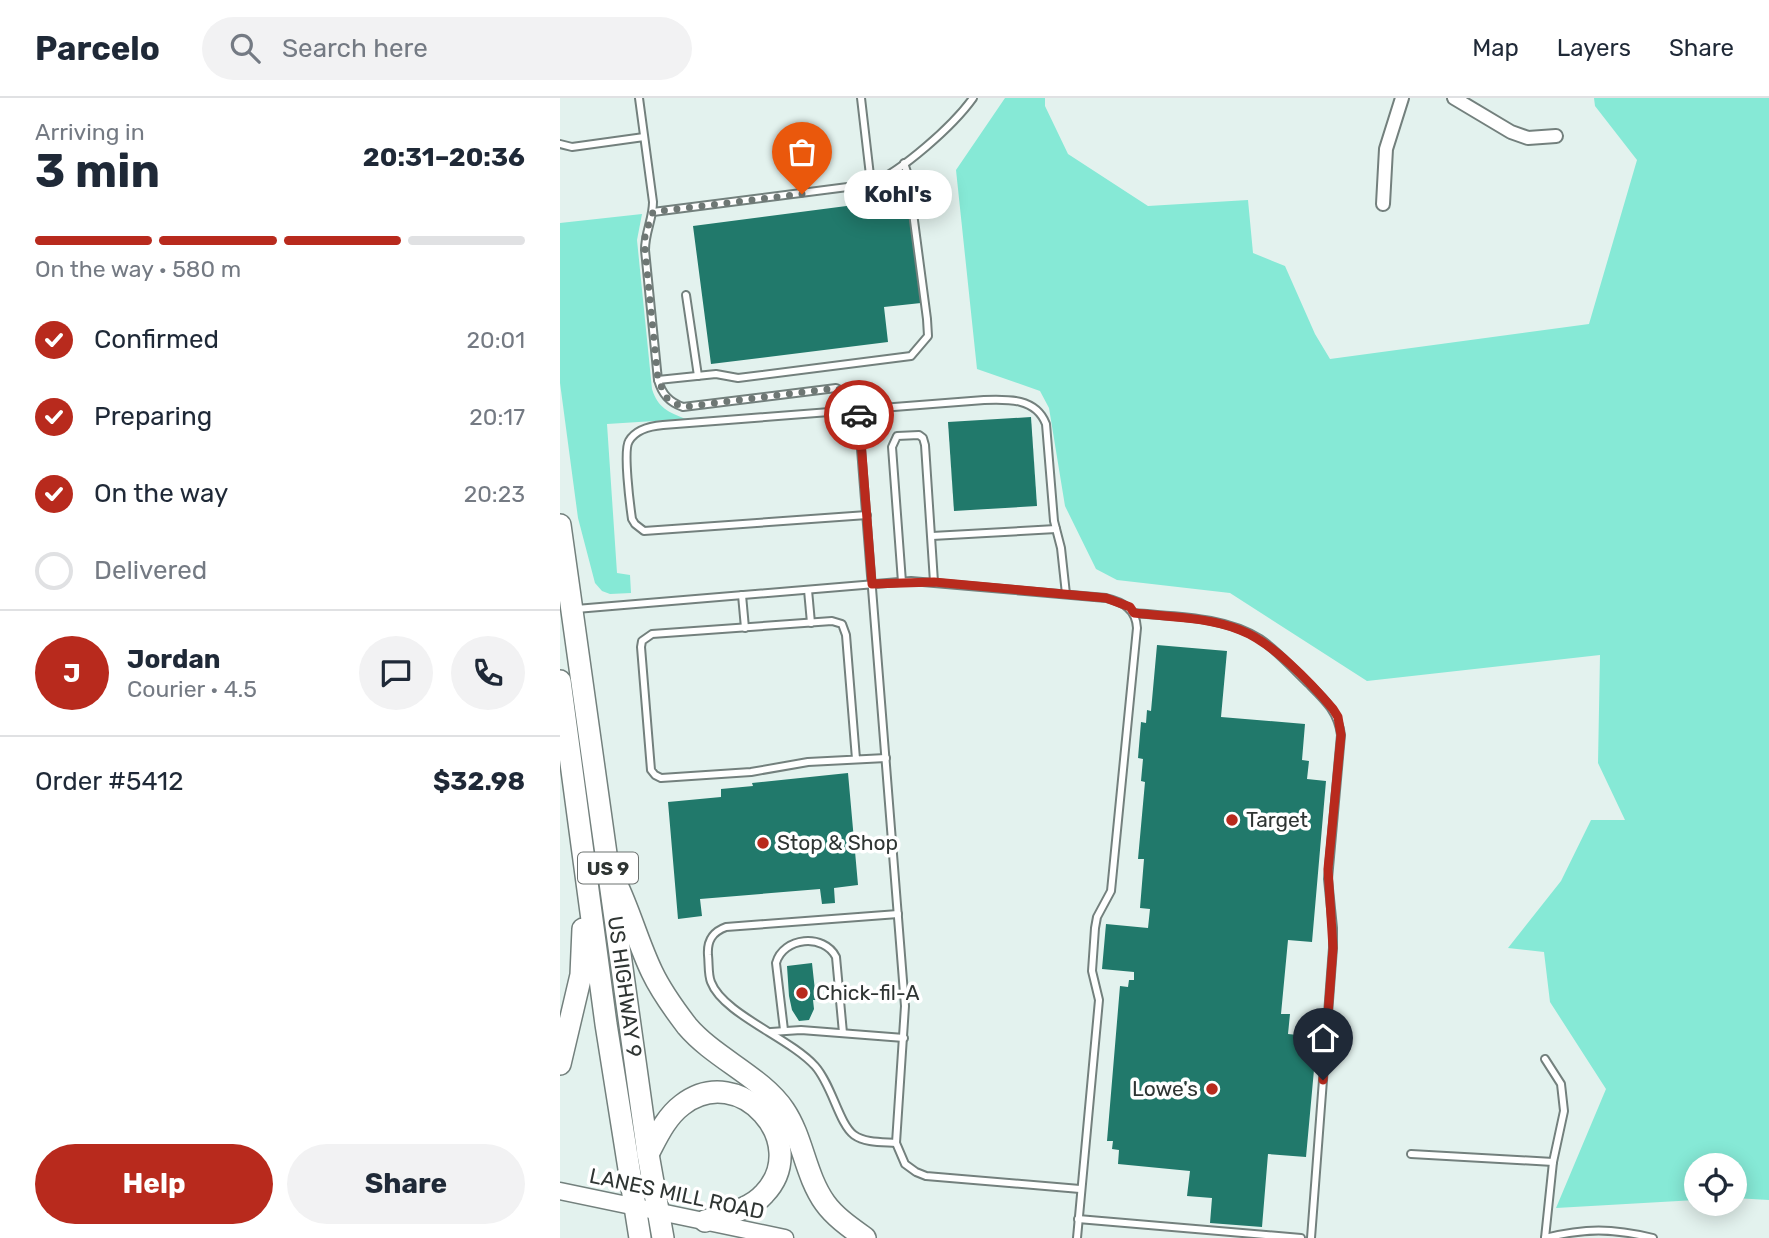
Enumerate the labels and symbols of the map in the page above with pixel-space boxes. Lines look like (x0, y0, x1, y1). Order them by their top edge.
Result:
pin (772, 122, 832, 194)
callout: Kohl's (844, 170, 952, 218)
courier (824, 380, 894, 450)
place label: Target (1246, 807, 1308, 832)
marker: Target (1224, 812, 1240, 828)
place label: Stop & Shop (777, 830, 898, 855)
marker: Stop & Shop (755, 835, 771, 851)
road number: US 9 (578, 852, 638, 884)
street label: US HIGHWAY 9 (603, 914, 647, 1059)
place label: Chick-fil-A (816, 980, 920, 1005)
marker: Chick-fil-A (794, 985, 810, 1001)
pin (1293, 1008, 1353, 1080)
place label: Lowe's (1132, 1076, 1198, 1101)
marker: Lowe's (1204, 1081, 1220, 1097)
street label: LANES MILL ROAD (587, 1163, 767, 1224)

